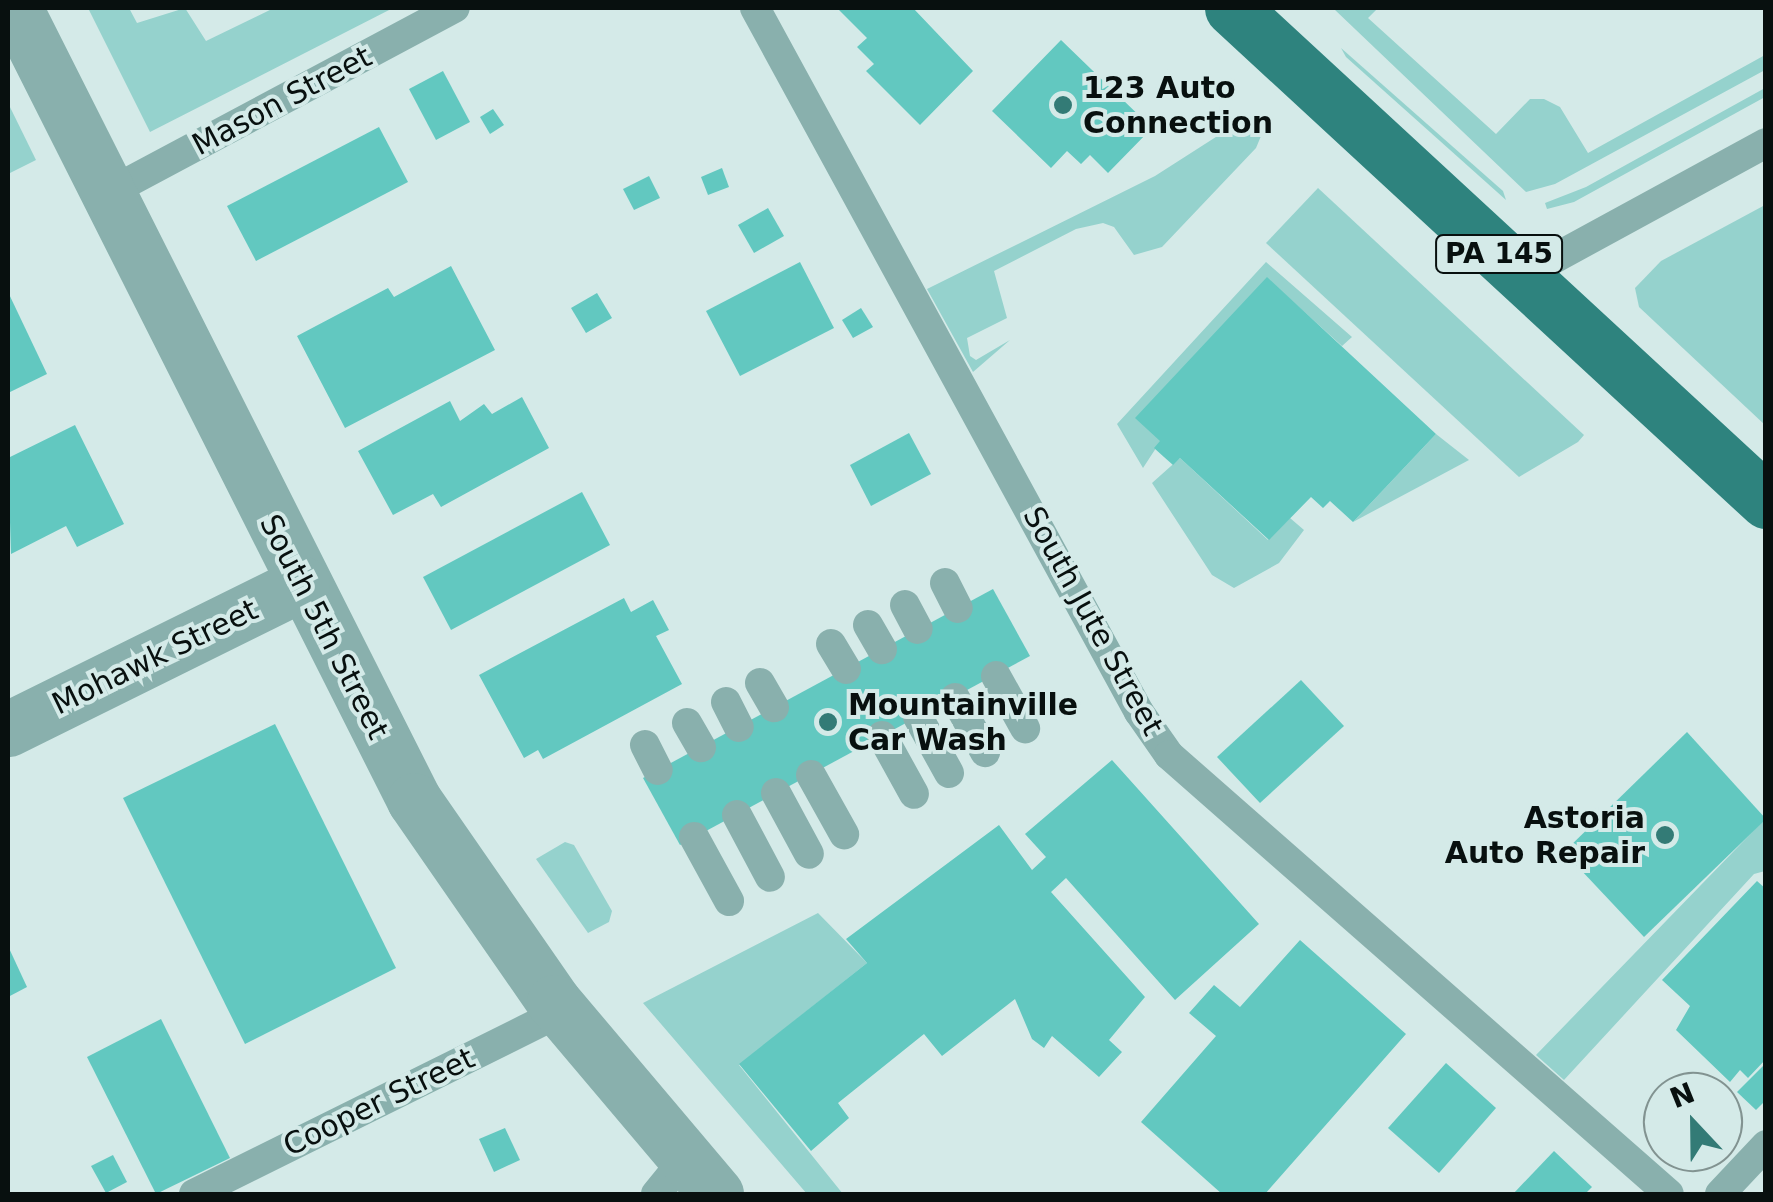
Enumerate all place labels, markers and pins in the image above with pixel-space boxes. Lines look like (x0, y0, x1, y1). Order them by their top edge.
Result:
place label: 123 Auto Connection (1083, 70, 1273, 140)
marker: 123 Auto Connection (1052, 94, 1074, 116)
place label: Mountainville Car Wash (848, 687, 1078, 758)
marker: Mountainville Car Wash (817, 711, 839, 733)
place label: Astoria Auto Repair (1445, 800, 1645, 870)
marker: Astoria Auto Repair (1654, 824, 1676, 846)

